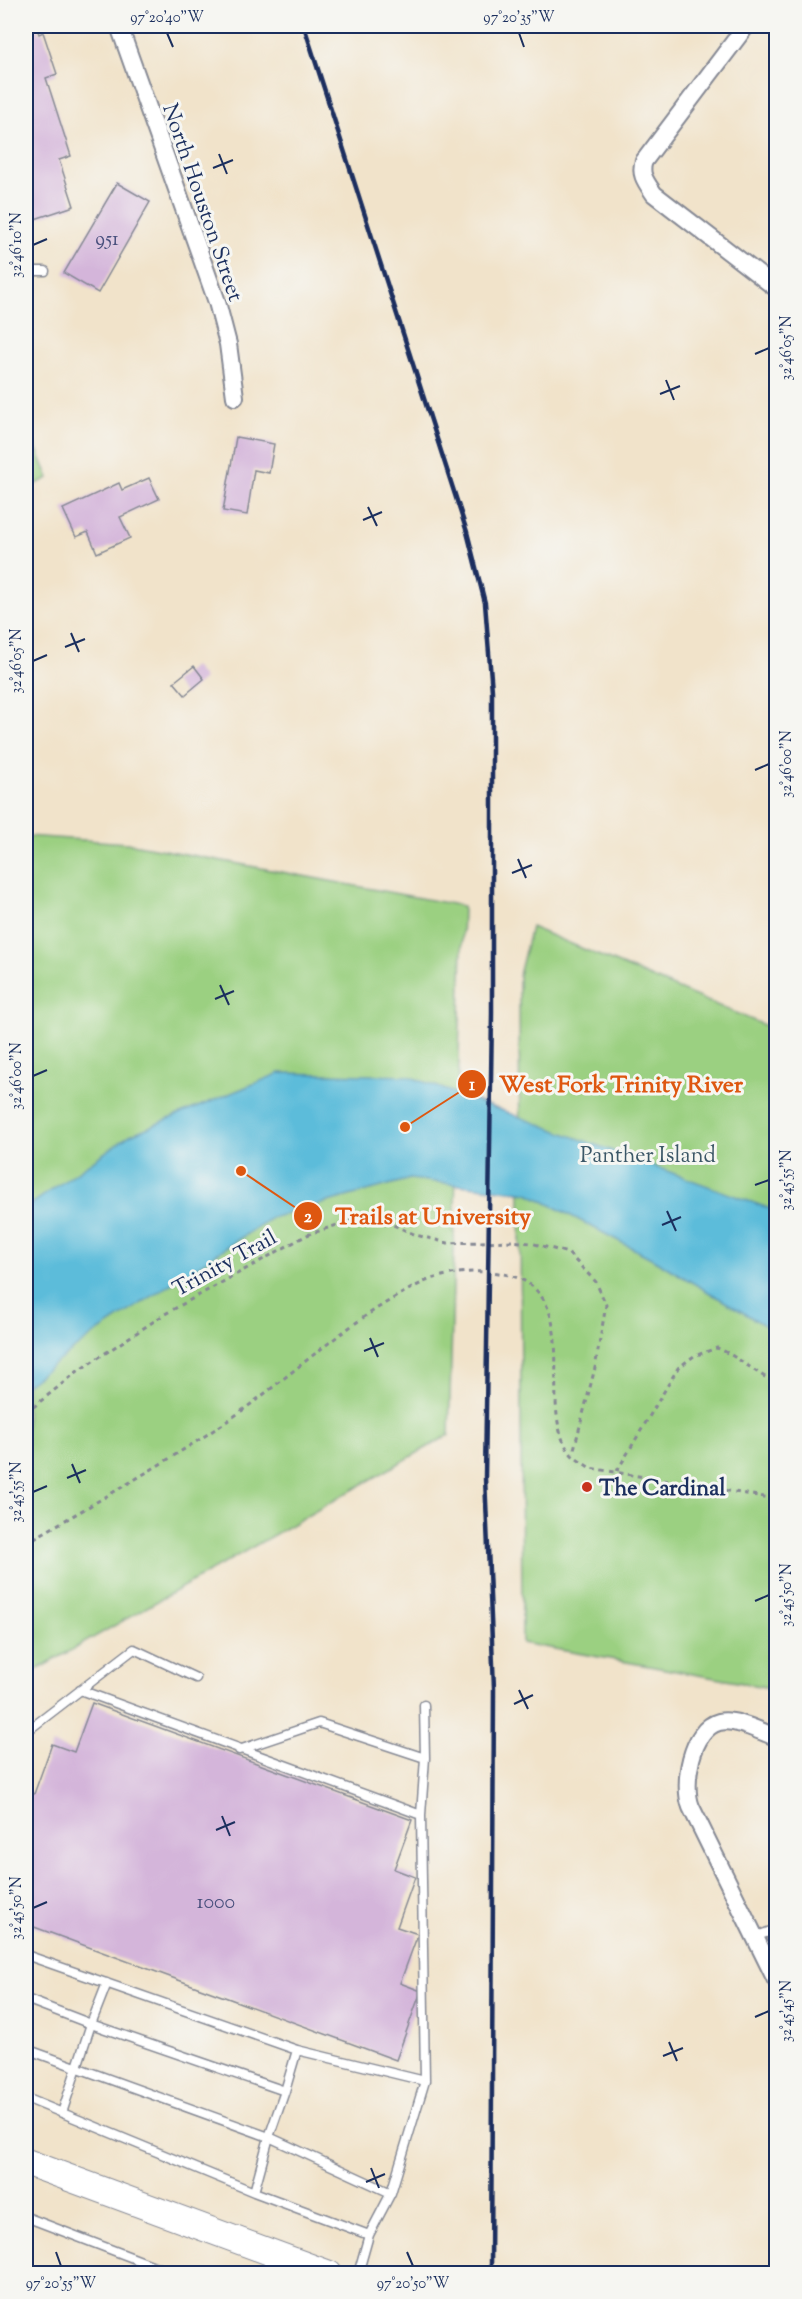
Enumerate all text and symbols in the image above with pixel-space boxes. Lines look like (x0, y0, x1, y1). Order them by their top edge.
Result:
text: 97°20'40"W (130, 8, 204, 29)
text: 97°20'35"W (483, 8, 555, 29)
street label: North Houston Street (152, 100, 250, 307)
text: 32°46'10"N (7, 212, 28, 278)
house number: 951 (95, 226, 119, 255)
text: 32°46'05"N (777, 315, 798, 381)
text: 32°46'05"N (7, 628, 28, 694)
text: 32°46'00"N (777, 730, 798, 798)
text: 32°46'00"N (7, 1042, 28, 1110)
callout: West Fork Trinity River (457, 1063, 755, 1105)
text: West Fork Trinity River (499, 1069, 744, 1103)
text: 1 (469, 1073, 476, 1099)
park label: Panther Island (580, 1141, 716, 1173)
text: 32°45'55"N (777, 1149, 798, 1211)
callout: Trails at University (293, 1195, 543, 1237)
text: Trails at University (335, 1201, 531, 1235)
text: 2 (304, 1205, 313, 1231)
street label: Trinity Trail (168, 1223, 283, 1306)
text: 32°45'55"N (7, 1461, 28, 1523)
place label: The Cardinal (599, 1474, 726, 1506)
marker: The Cardinal (580, 1480, 594, 1494)
text: 32°45'50"N (777, 1563, 798, 1627)
text: 32°45'50"N (7, 1876, 28, 1940)
house number: 1000 (197, 1889, 235, 1918)
text: 32°45'45"N (777, 1980, 798, 2042)
text: 97°20'55"W (26, 2274, 97, 2295)
text: 97°20'50"W (377, 2274, 450, 2295)

